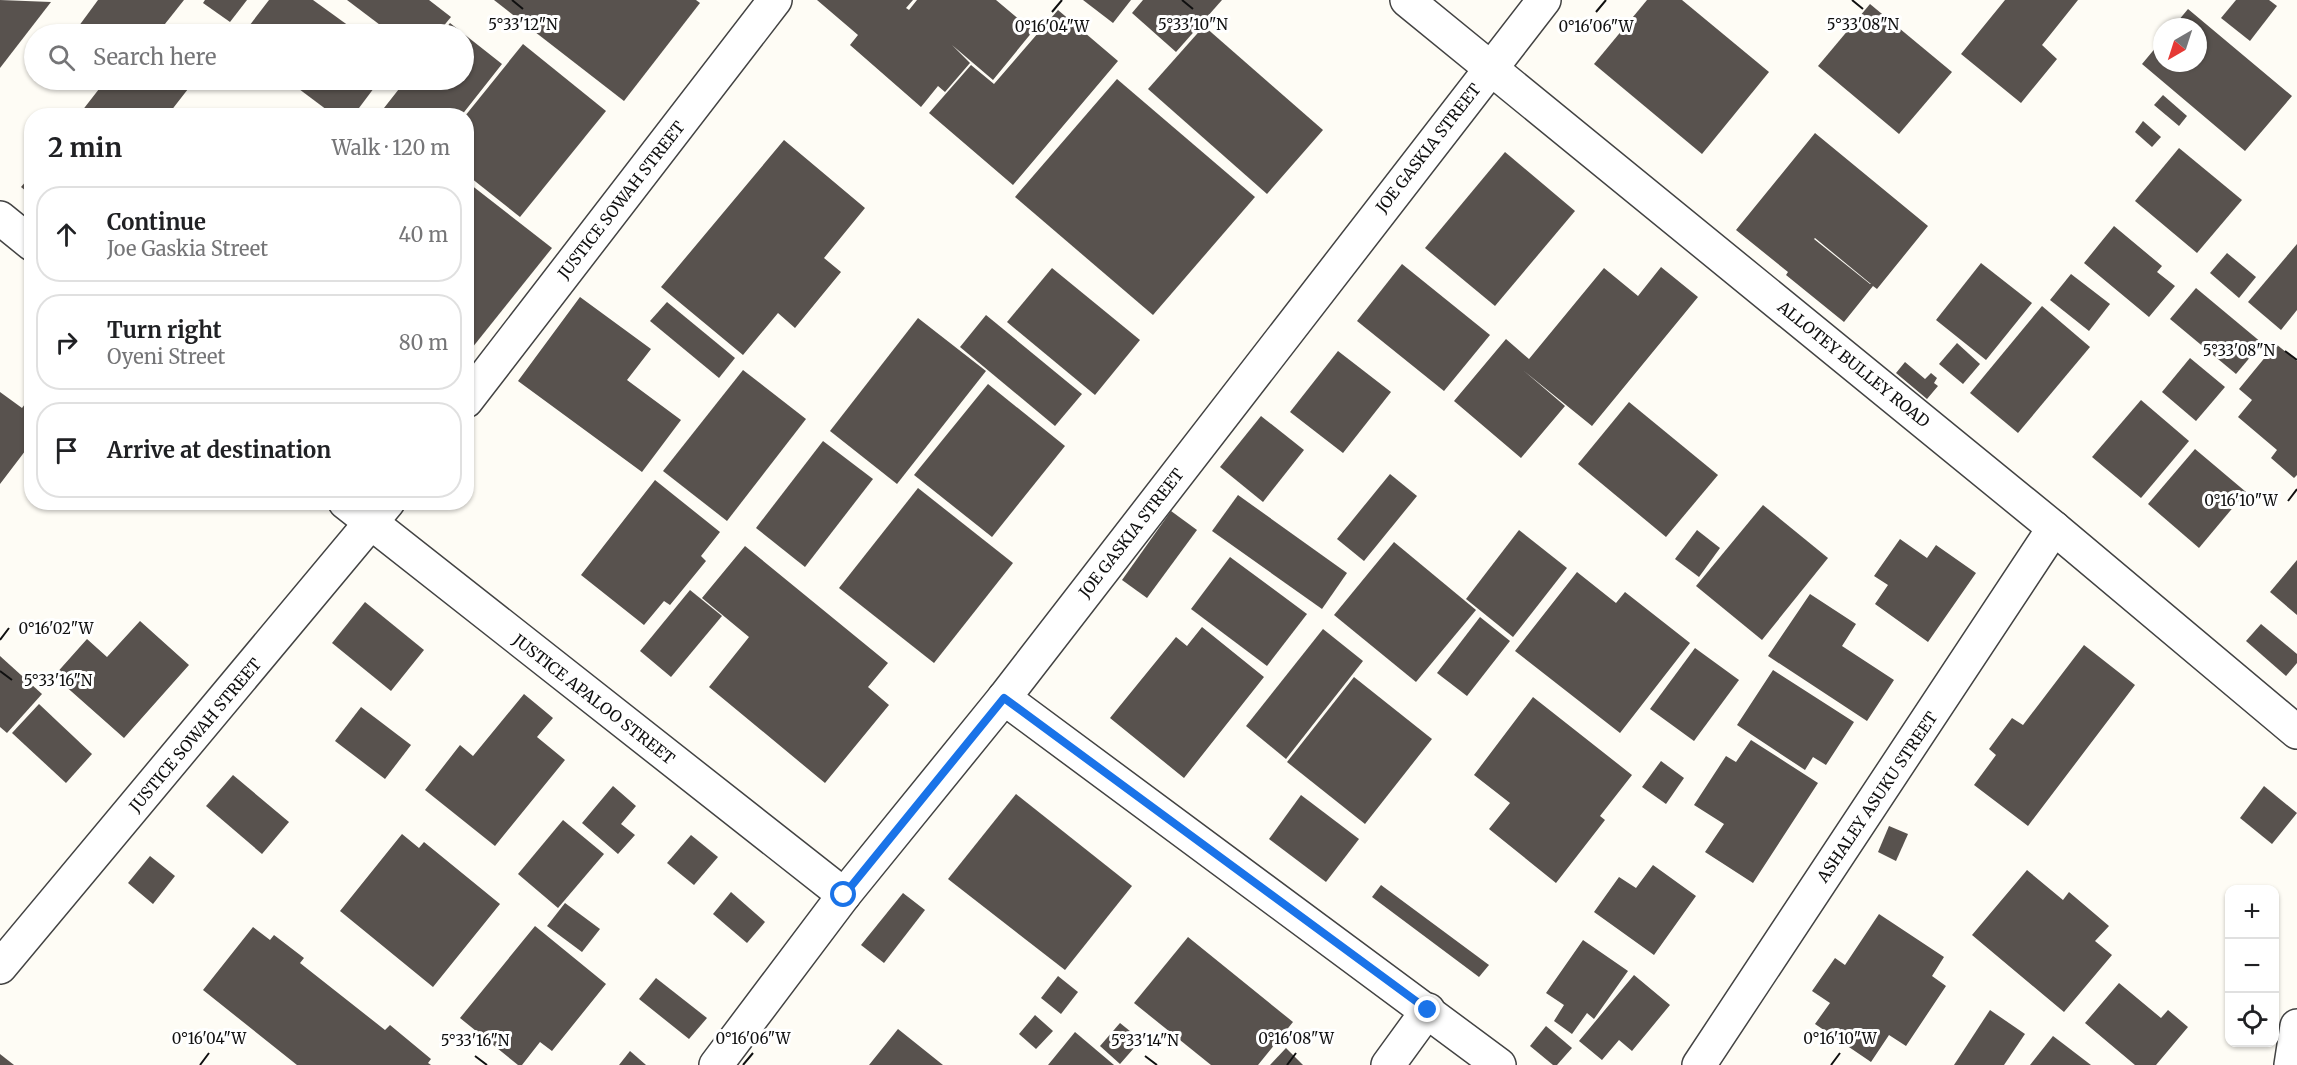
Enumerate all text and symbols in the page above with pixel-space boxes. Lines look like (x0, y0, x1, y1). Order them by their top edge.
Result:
text: 5°33'12"N (488, 15, 558, 34)
text: 5°33'10"N (1158, 15, 1228, 34)
text: 5°33'08"N (1827, 15, 1900, 34)
text: 0°16'04"W (1015, 17, 1090, 36)
text: 0°16'06"W (1558, 17, 1635, 36)
north arrow (2153, 18, 2207, 72)
search box (24, 24, 474, 90)
icon: search (45, 41, 78, 74)
text: Search here (93, 43, 216, 71)
street label: JOE GASKIA STREET (1371, 79, 1485, 217)
street label: JUSTICE SOWAH STREET (553, 117, 689, 284)
text: 2 min (48, 131, 122, 164)
text: Walk · 120 m (332, 135, 450, 160)
text: Continue (107, 208, 206, 236)
icon: ahead (50, 218, 83, 251)
text: 40 m (398, 222, 448, 247)
text: Joe Gaskia Street (107, 236, 268, 261)
street label: ALLOTEY BULLEY ROAD (1773, 296, 1934, 431)
text: Turn right (107, 316, 221, 344)
icon: right (50, 326, 83, 359)
text: 80 m (399, 330, 448, 355)
text: 5°33'08"N (2203, 341, 2276, 360)
text: Oyeni Street (107, 344, 225, 369)
icon: arrive (50, 434, 83, 467)
text: Arrive at destination (107, 436, 331, 464)
street label: JOE GASKIA STREET (1074, 464, 1188, 602)
text: 0°16'10"W (2204, 491, 2279, 510)
text: 0°16'02"W (18, 619, 95, 638)
street label: JUSTICE APALOO STREET (508, 629, 679, 768)
street label: JUSTICE SOWAH STREET (124, 654, 265, 817)
text: 5°33'16"N (24, 671, 93, 690)
street label: ASHALEY ASUKU STREET (1812, 708, 1942, 887)
route start (830, 881, 856, 907)
map controls (2225, 885, 2279, 1047)
button: + (2225, 885, 2279, 939)
button: − (2225, 939, 2279, 993)
button: locate (2225, 993, 2279, 1047)
route end (1414, 996, 1440, 1022)
text: 0°16'04"W (172, 1029, 247, 1048)
text: 0°16'06"W (715, 1029, 792, 1048)
text: 0°16'08"W (1258, 1029, 1335, 1048)
text: 0°16'10"W (1803, 1029, 1878, 1048)
text: 5°33'16"N (441, 1031, 510, 1050)
text: 5°33'14"N (1111, 1031, 1179, 1050)

